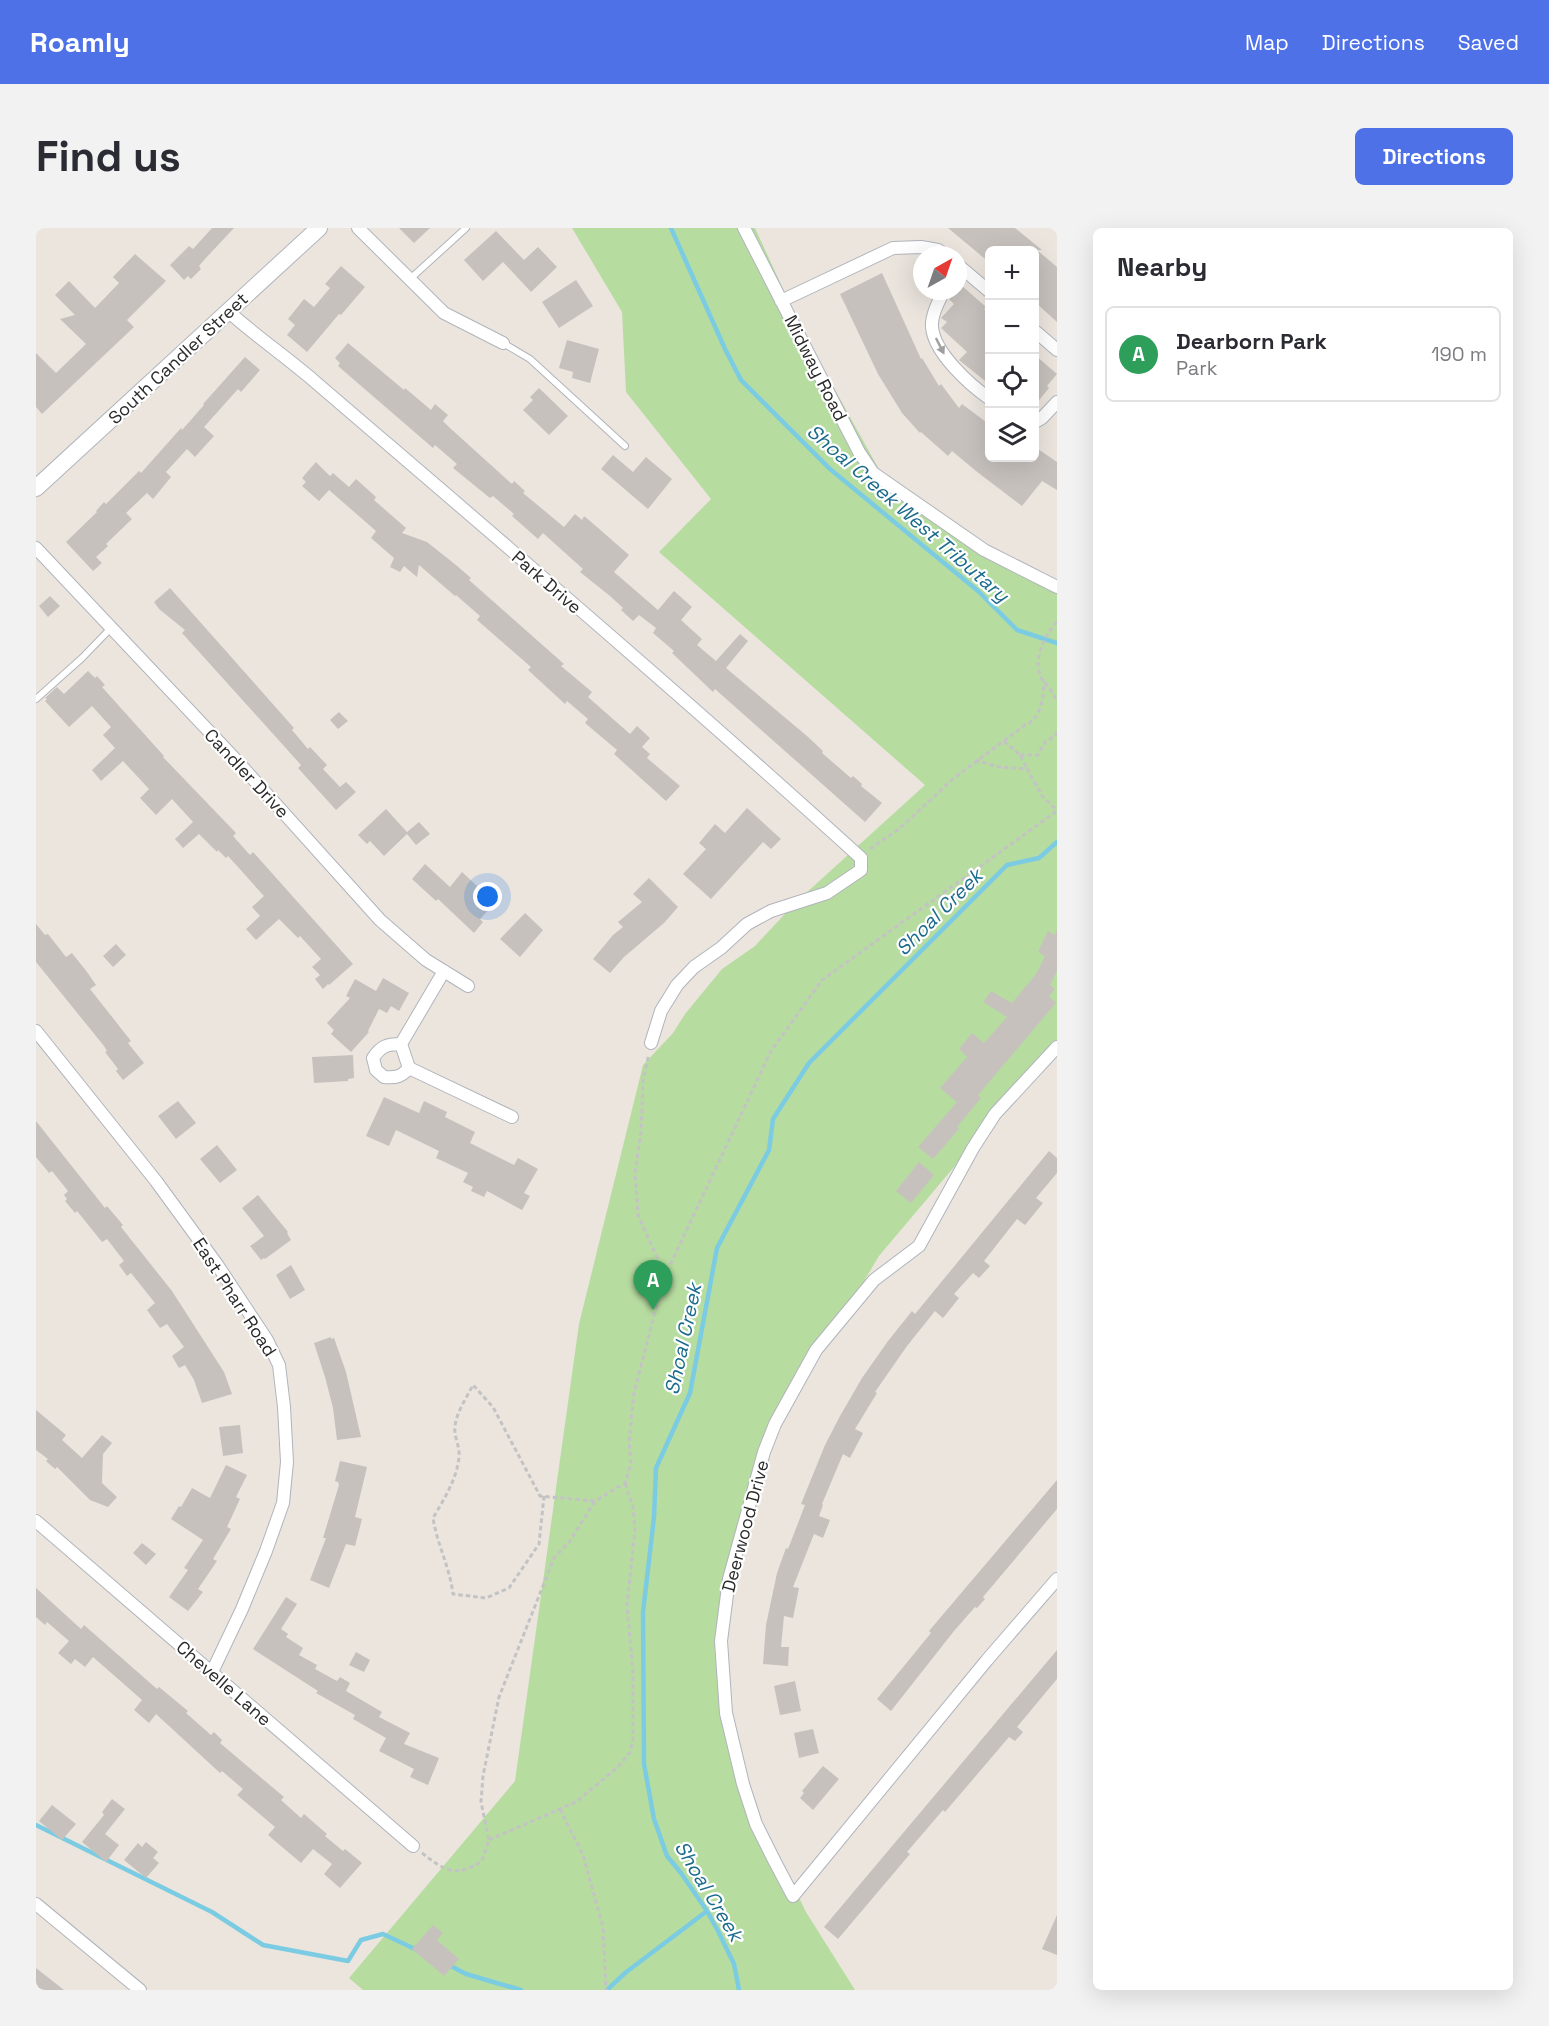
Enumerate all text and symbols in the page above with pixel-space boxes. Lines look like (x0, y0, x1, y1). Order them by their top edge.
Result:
text: Roamly (30, 24, 130, 60)
text: Map (1245, 29, 1289, 56)
text: Directions (1322, 29, 1425, 56)
text: Saved (1458, 29, 1519, 56)
button: Directions (1355, 128, 1513, 185)
text: Find us (36, 130, 181, 183)
north arrow (913, 246, 967, 300)
map controls (985, 246, 1039, 462)
button: + (985, 246, 1039, 300)
text: Nearby (1117, 250, 1207, 284)
street label: South Candler Street (103, 287, 253, 429)
button: − (985, 300, 1039, 354)
street label: Midway Road (779, 311, 853, 425)
text: Dearborn Park (1176, 327, 1327, 355)
one-way arrow (935, 337, 945, 354)
text: A (1132, 341, 1145, 367)
text: 190 m (1431, 341, 1487, 367)
button: locate (985, 354, 1039, 408)
text: Park (1176, 355, 1218, 381)
button: layers (985, 408, 1039, 462)
water label: Shoal Creek West Tributary (802, 418, 1016, 609)
street label: Park Drive (507, 545, 587, 619)
street label: Candler Drive (200, 723, 294, 823)
water label: Shoal Creek (890, 861, 990, 961)
your location (473, 882, 502, 911)
street label: East Pharr Road (188, 1233, 282, 1361)
pin: A (634, 1260, 672, 1310)
water label: Shoal Creek (659, 1279, 708, 1397)
street label: Deerwood Drive (716, 1457, 774, 1595)
street label: Chevelle Lane (172, 1635, 276, 1731)
water label: Shoal Creek (669, 1836, 750, 1948)

